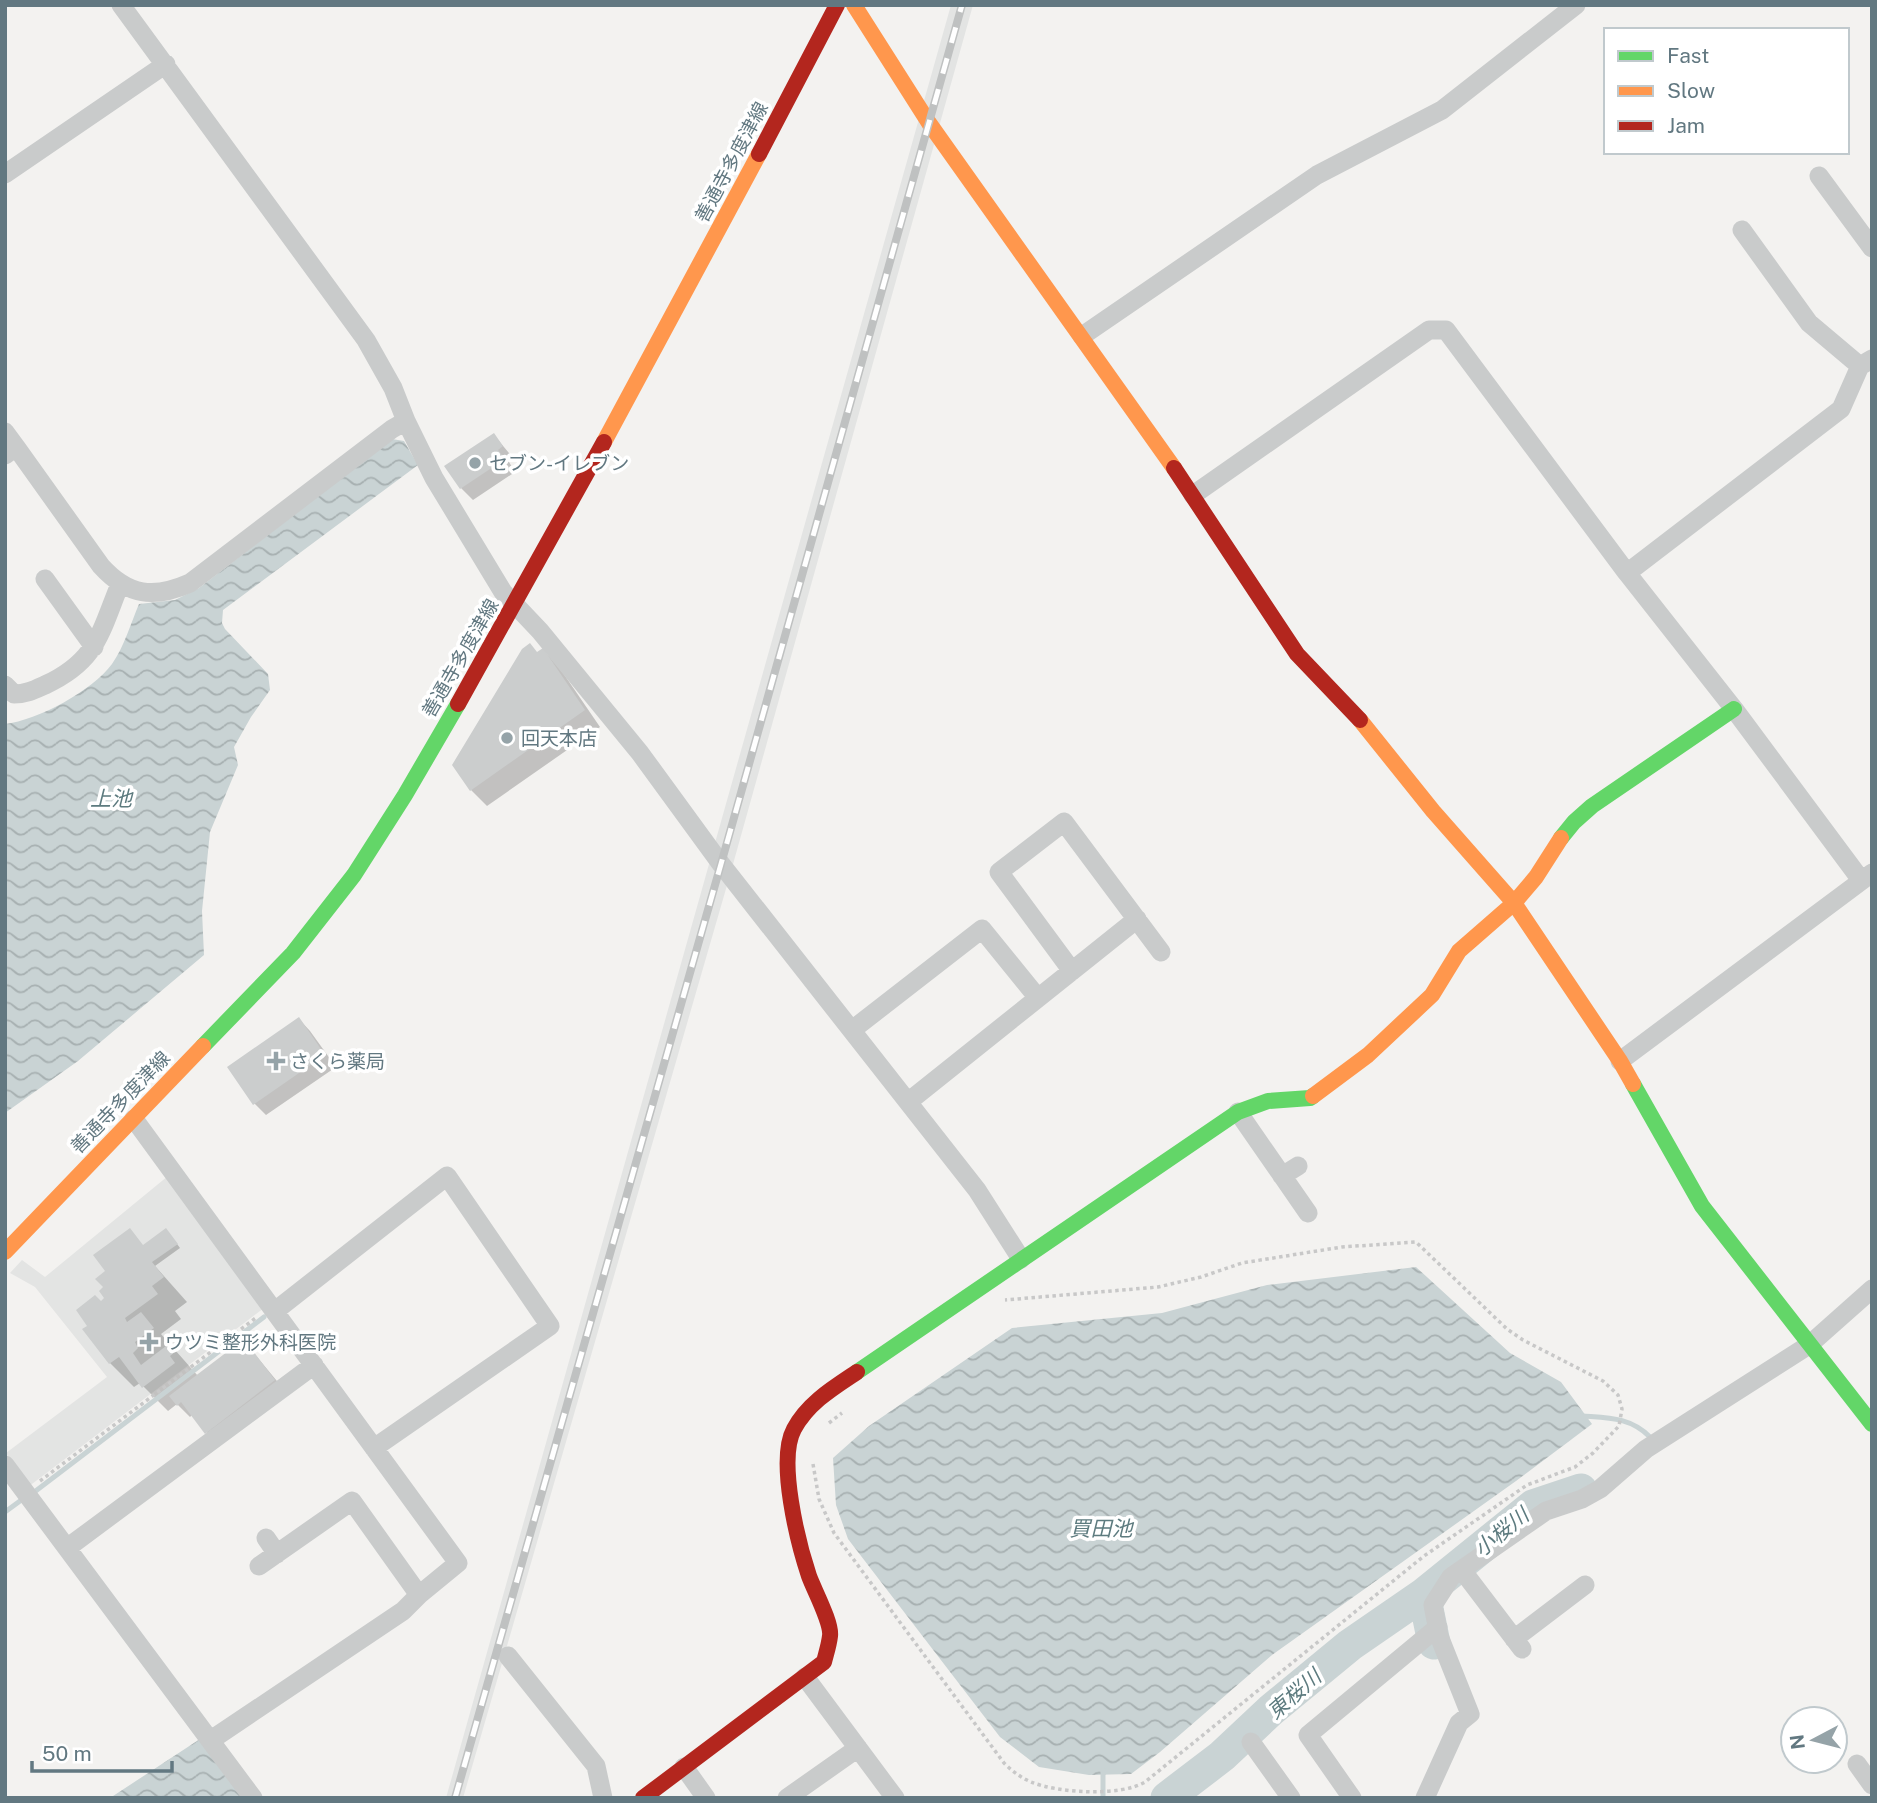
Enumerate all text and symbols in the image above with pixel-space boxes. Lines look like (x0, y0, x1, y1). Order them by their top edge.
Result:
legend (1604, 28, 1849, 154)
text: Fast (1667, 43, 1709, 68)
text: Slow (1667, 78, 1715, 103)
street label: 善通寺多度津線 (690, 98, 772, 226)
text: Jam (1667, 113, 1705, 138)
place label: セブン-イレブン (489, 452, 629, 474)
marker: セブン-イレブン (467, 455, 483, 471)
street label: 善通寺多度津線 (417, 595, 503, 721)
place label: 回天本店 (521, 727, 597, 749)
marker: 回天本店 (499, 730, 515, 746)
water label: 上池 (90, 786, 134, 811)
street label: 善通寺多度津線 (66, 1047, 174, 1157)
place label: さくら薬局 (290, 1050, 385, 1072)
marker: さくら薬局 (268, 1053, 284, 1069)
place label: ウツミ整形外科医院 (165, 1331, 336, 1353)
marker: ウツミ整形外科医院 (139, 1332, 159, 1352)
water label: 小桜川 (1469, 1501, 1535, 1562)
water label: 買田池 (1070, 1516, 1134, 1541)
water label: 東桜川 (1262, 1663, 1327, 1724)
north arrow (1779, 1705, 1849, 1775)
scale bar (32, 1730, 172, 1774)
text: N (1785, 1733, 1809, 1751)
text: 50 m (42, 1741, 92, 1766)

